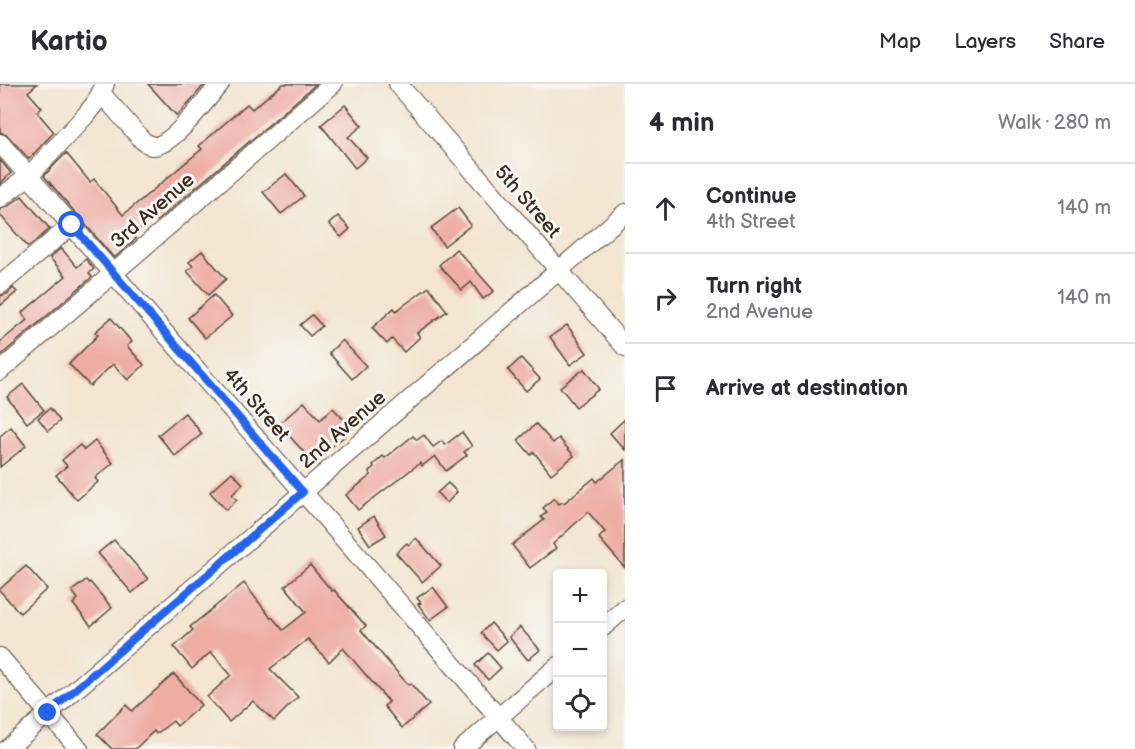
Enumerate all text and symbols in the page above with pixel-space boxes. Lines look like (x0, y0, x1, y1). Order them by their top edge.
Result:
text: Kartio (30, 25, 108, 58)
text: Map (879, 29, 921, 54)
text: Layers (954, 29, 1016, 54)
text: Share (1049, 29, 1105, 54)
text: 4 min (649, 108, 714, 139)
text: Walk · 280 m (998, 111, 1111, 135)
street label: 5th Street (489, 160, 565, 243)
street label: 3rd Avenue (106, 168, 200, 254)
text: Continue (706, 183, 796, 210)
icon: ahead (649, 192, 682, 225)
text: 140 m (1057, 196, 1111, 220)
text: 4th Street (706, 210, 795, 234)
route start (58, 211, 84, 237)
text: Turn right (706, 273, 802, 300)
icon: right (649, 282, 682, 315)
text: 140 m (1057, 286, 1111, 310)
text: 2nd Avenue (706, 300, 813, 324)
street label: 4th Street (218, 363, 295, 446)
icon: arrive (649, 372, 682, 405)
text: Arrive at destination (706, 375, 908, 402)
street label: 2nd Avenue (294, 385, 391, 474)
map controls (553, 569, 607, 731)
button: + (553, 569, 607, 623)
button: − (553, 623, 607, 677)
button: locate (553, 677, 607, 731)
route end (34, 699, 60, 725)

